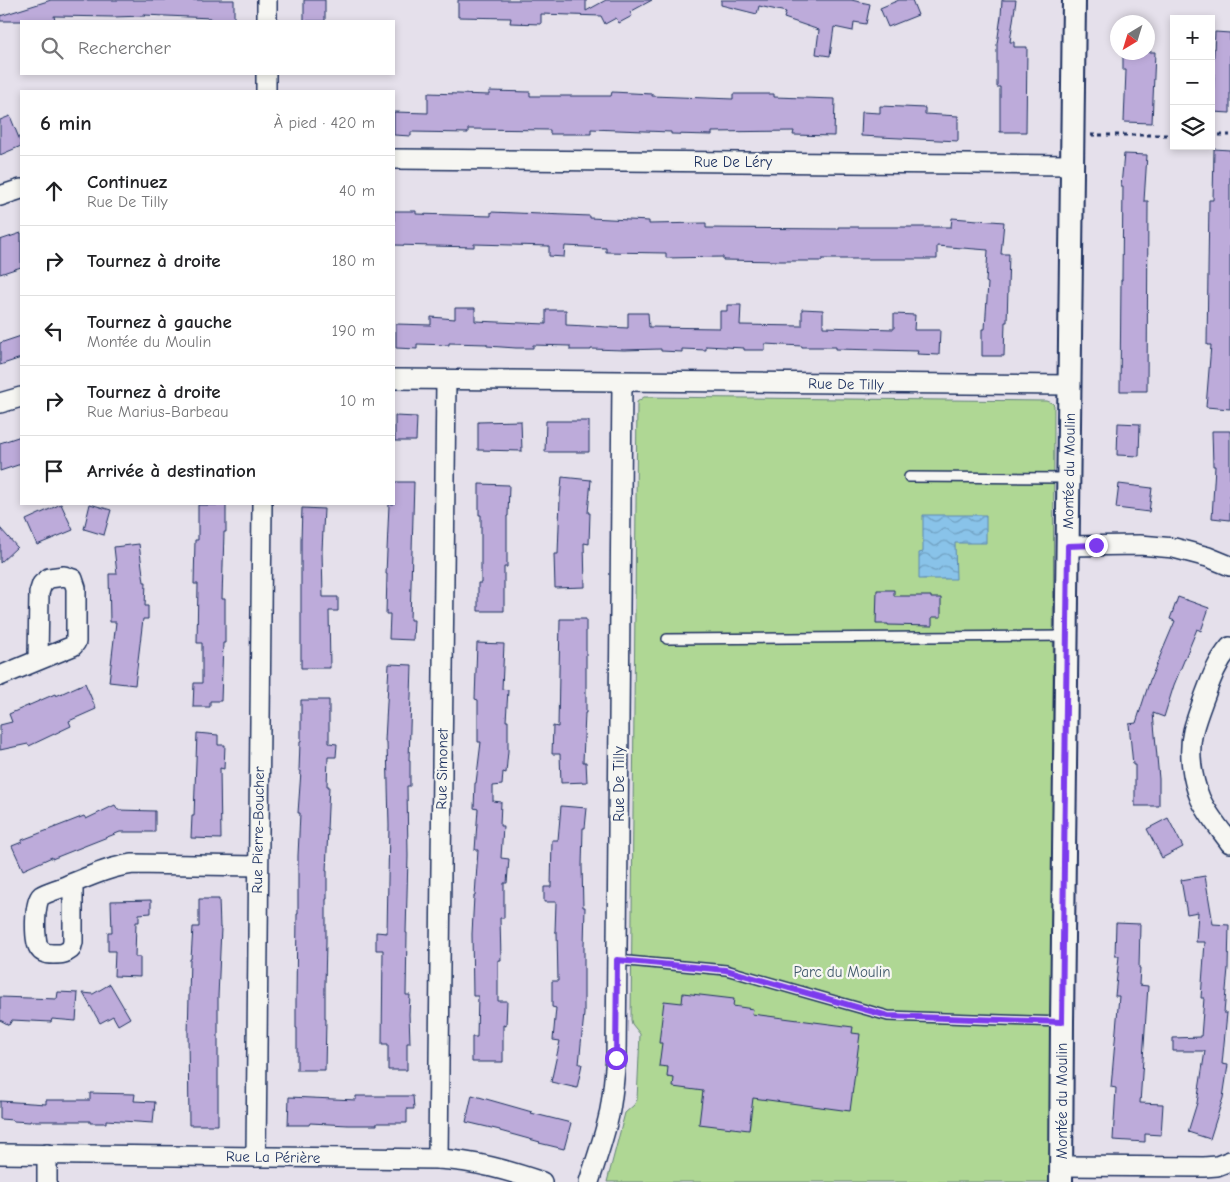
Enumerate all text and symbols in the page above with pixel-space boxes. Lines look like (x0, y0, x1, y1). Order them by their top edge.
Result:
north arrow (1110, 15, 1155, 60)
map controls (1170, 15, 1215, 150)
button: + (1170, 15, 1215, 60)
search box (20, 20, 395, 75)
icon: search (38, 34, 66, 62)
text: Rechercher (78, 37, 171, 59)
button: − (1170, 60, 1215, 105)
button: layers (1170, 105, 1215, 150)
text: 6 min (40, 111, 92, 135)
text: À pied · 420 m (274, 114, 375, 132)
street label: Rue De Léry (694, 153, 773, 171)
text: Continuez (87, 171, 167, 193)
icon: ahead (40, 177, 68, 205)
text: 40 m (339, 182, 375, 200)
text: Rue De Tilly (87, 193, 168, 211)
icon: right (40, 247, 68, 275)
text: Tournez à droite (87, 250, 221, 272)
text: 180 m (332, 252, 375, 270)
text: Tournez à gauche (87, 311, 232, 333)
icon: left (40, 317, 68, 345)
text: 190 m (332, 322, 375, 340)
text: Montée du Moulin (87, 333, 211, 351)
street label: Rue De Tilly (808, 374, 884, 394)
text: Tournez à droite (87, 381, 221, 403)
icon: right (40, 387, 68, 415)
text: 10 m (340, 392, 375, 410)
text: Rue Marius-Barbeau (87, 403, 229, 421)
street label: Montée du Moulin (1059, 413, 1079, 529)
icon: arrive (40, 457, 68, 485)
text: Arrivée à destination (87, 460, 256, 482)
route end (1085, 534, 1108, 557)
street label: Rue Simonet (432, 728, 452, 810)
street label: Rue De Tilly (610, 746, 628, 822)
street label: Rue Pierre-Boucher (248, 766, 268, 894)
park label: Parc du Moulin (793, 963, 891, 981)
street label: Montée du Moulin (1053, 1043, 1071, 1159)
route start (605, 1047, 628, 1070)
street label: Rue La Périère (226, 1147, 321, 1167)

